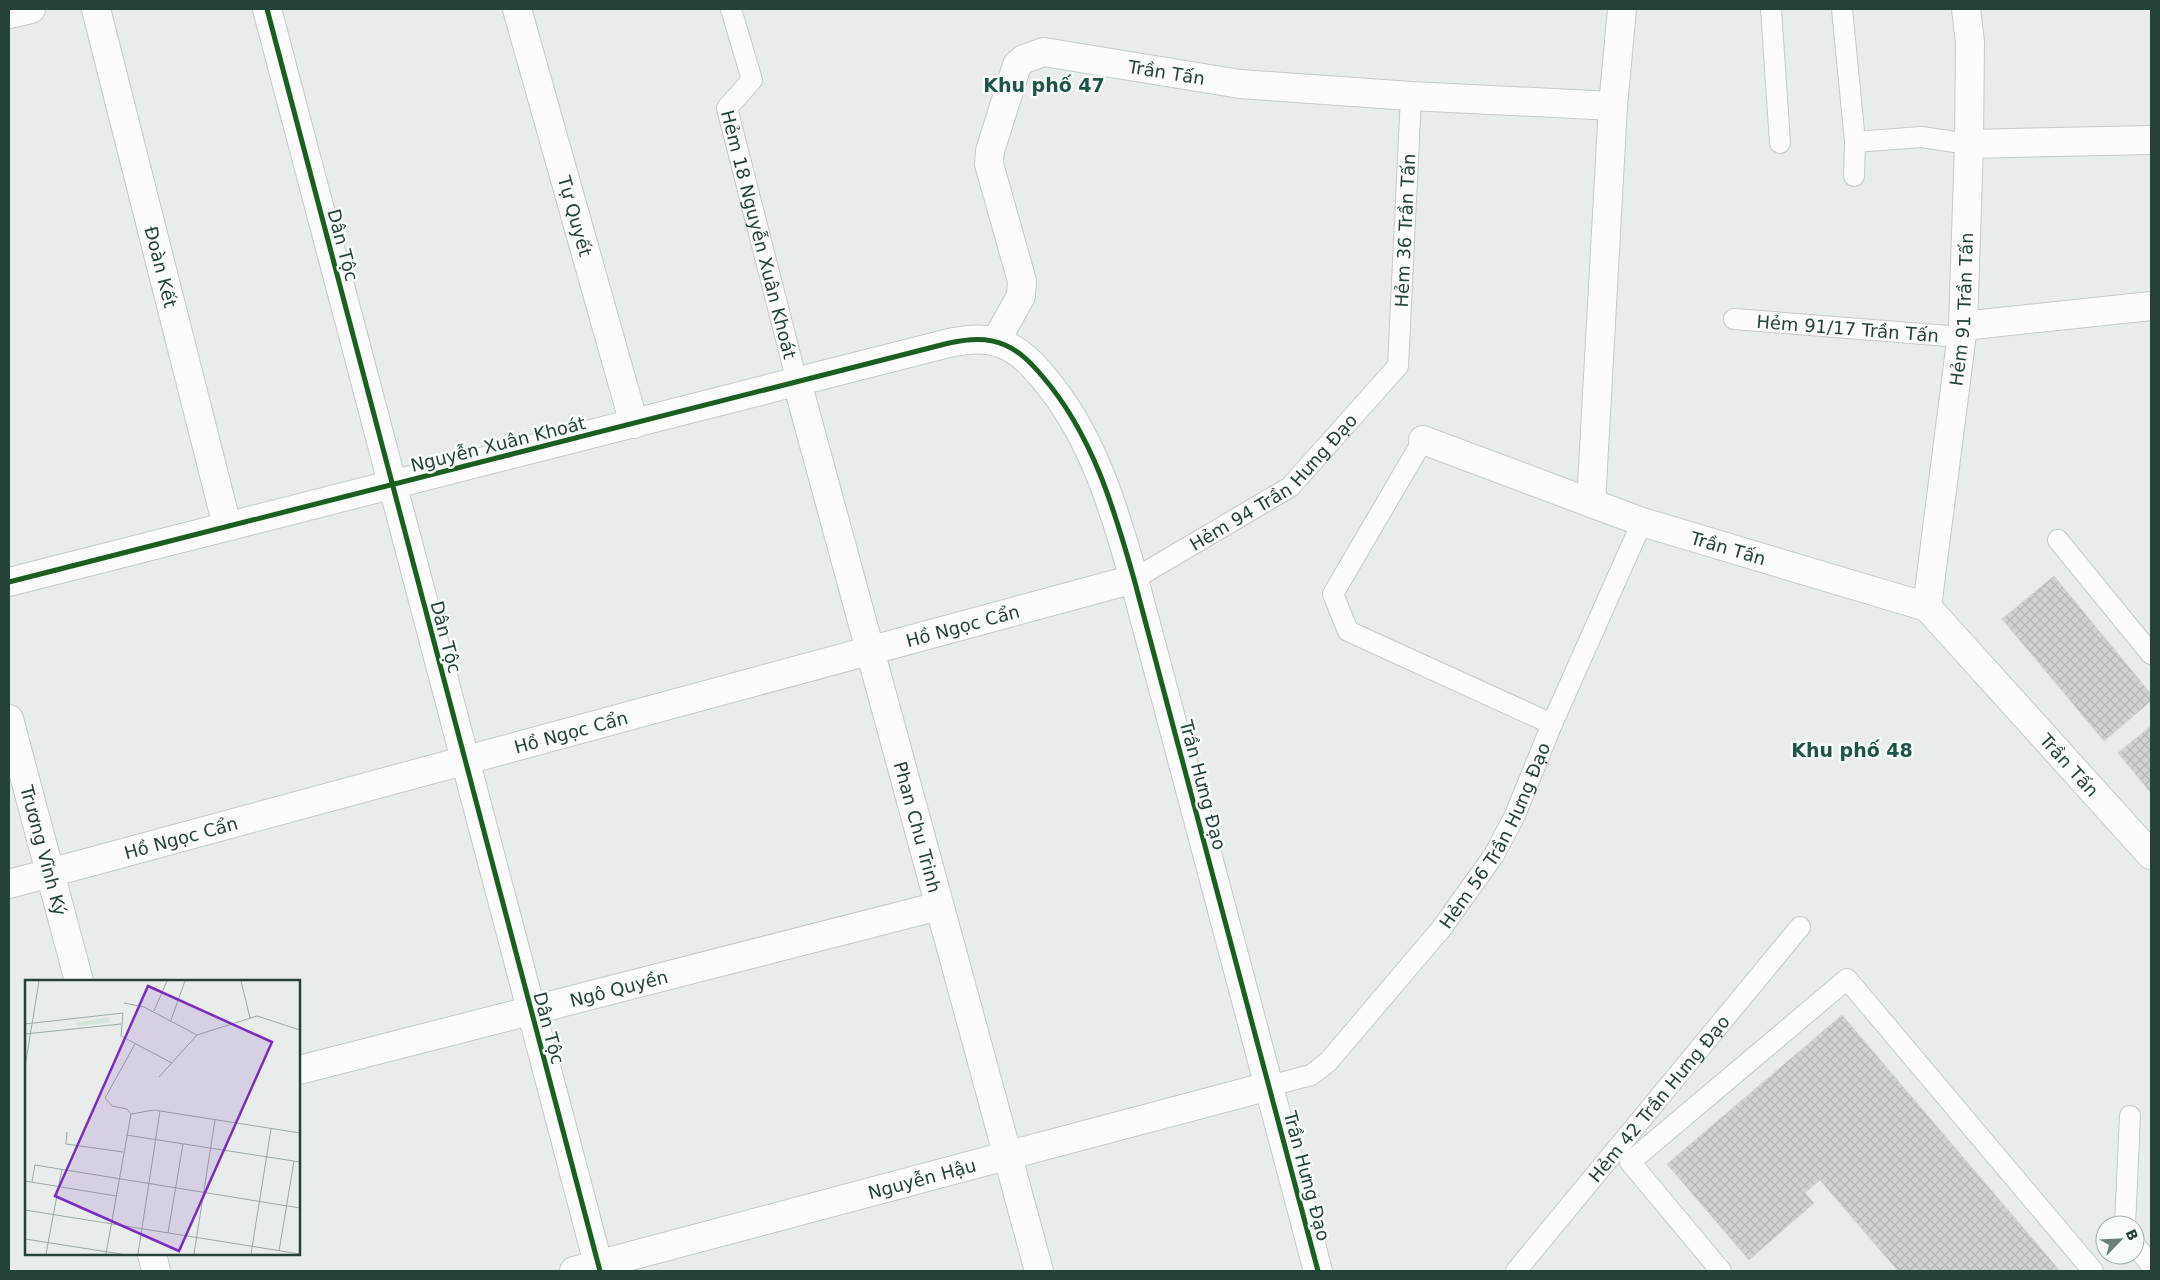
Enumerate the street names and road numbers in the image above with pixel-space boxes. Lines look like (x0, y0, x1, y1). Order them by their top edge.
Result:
street label: Trần Tấn (1126, 55, 1207, 89)
street label: Hẻm 18 Nguyễn Xuân Khoát (717, 108, 801, 361)
street label: Hẻm 36 Trần Tấn (1390, 153, 1419, 308)
street label: Tự Quyết (554, 172, 597, 259)
street label: Dân Tộc (323, 207, 363, 283)
street label: Đoàn Kết (141, 224, 182, 310)
street label: Hẻm 91 Trần Tấn (1945, 232, 1977, 387)
street label: Hẻm 91/17 Trần Tấn (1756, 310, 1940, 346)
street label: Hẻm 94 Trần Hưng Đạo (1185, 409, 1361, 555)
street label: Nguyễn Xuân Khoát (408, 412, 588, 476)
street label: Trần Tấn (1687, 526, 1768, 569)
street label: Dân Tộc (426, 599, 466, 675)
street label: Hồ Ngọc Cẩn (903, 600, 1022, 651)
street label: Hồ Ngọc Cẩn (512, 706, 630, 757)
street label: Trần Hưng Đạo (1175, 717, 1230, 852)
street label: Trần Tấn (2035, 728, 2103, 801)
street label: Hẻm 56 Trần Hưng Đạo (1435, 739, 1554, 932)
street label: Phan Chu Trinh (890, 759, 946, 895)
street label: Trương Vĩnh Ký (16, 782, 72, 918)
street label: Hồ Ngọc Cẩn (122, 812, 240, 863)
street label: Ngô Quyền (567, 965, 670, 1011)
street label: Dân Tộc (529, 990, 569, 1066)
street label: Hẻm 42 Trần Hưng Đạo (1584, 1011, 1734, 1186)
street label: Trần Hưng Đạo (1279, 1108, 1334, 1243)
street label: Nguyễn Hậu (865, 1154, 978, 1203)

